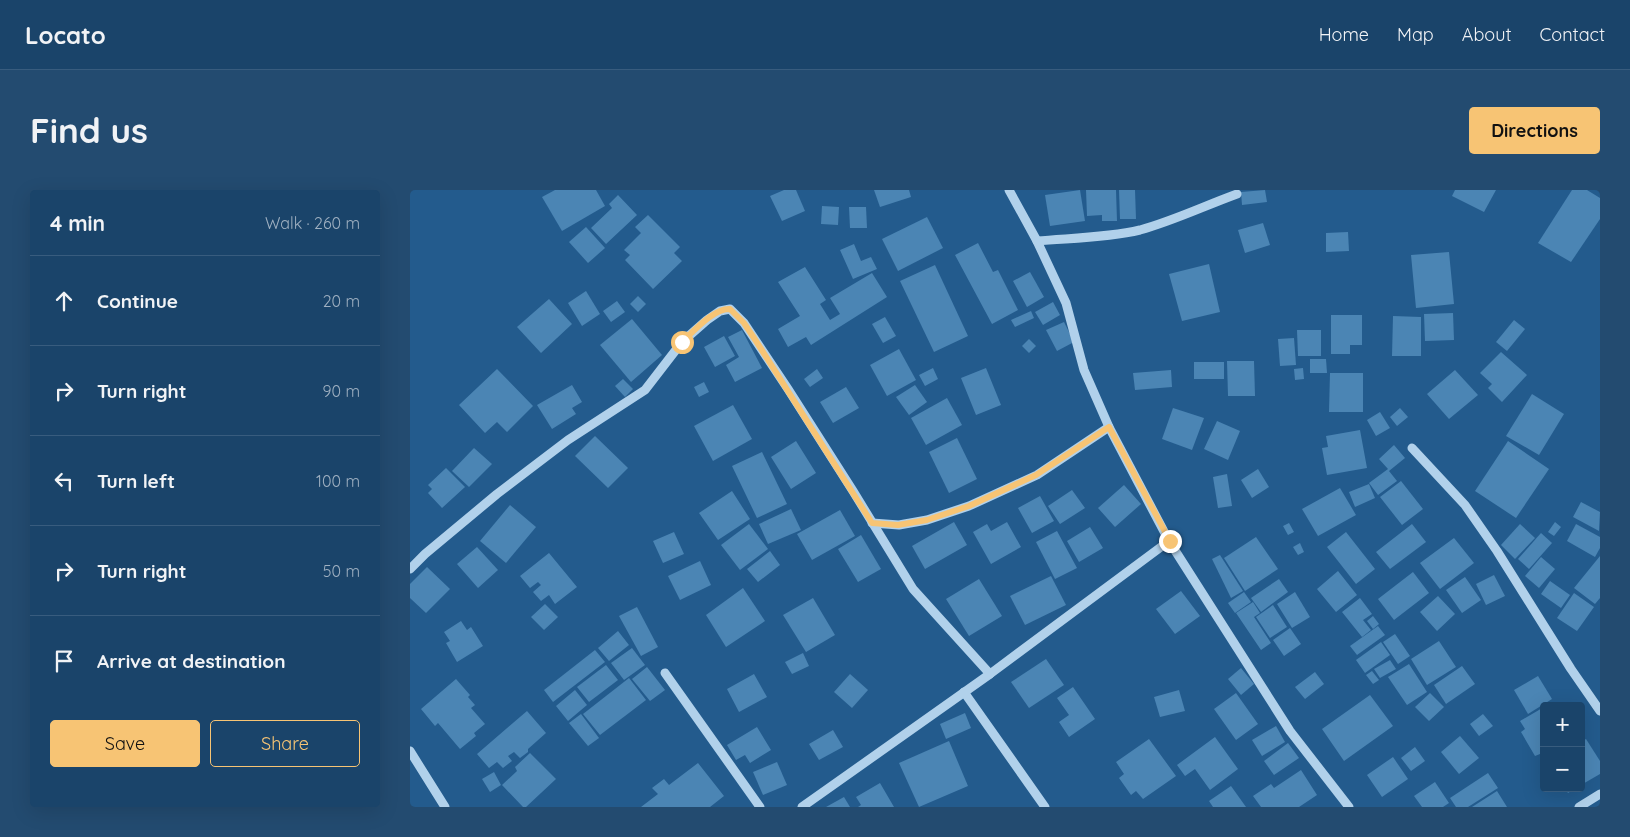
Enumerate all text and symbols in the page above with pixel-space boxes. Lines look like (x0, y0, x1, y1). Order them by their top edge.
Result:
text: Locato (25, 20, 106, 50)
text: Home (1319, 23, 1369, 46)
text: Map (1397, 23, 1434, 46)
text: About (1462, 23, 1512, 46)
text: Contact (1540, 23, 1605, 46)
button: Directions (1469, 107, 1600, 154)
text: Find us (30, 108, 148, 152)
text: 4 min (50, 210, 105, 236)
text: Walk · 260 m (265, 213, 360, 233)
icon: ahead (50, 287, 78, 315)
text: Continue (97, 289, 178, 313)
text: 20 m (323, 291, 360, 311)
route start (671, 331, 694, 354)
icon: right (50, 377, 78, 405)
text: Turn right (97, 379, 186, 403)
text: 90 m (323, 381, 360, 401)
icon: left (50, 467, 78, 495)
text: Turn left (97, 469, 175, 493)
text: 100 m (316, 471, 360, 491)
route end (1159, 530, 1182, 553)
icon: right (50, 557, 78, 585)
text: Turn right (97, 559, 186, 583)
text: 50 m (323, 561, 360, 581)
icon: arrive (50, 647, 78, 675)
text: Arrive at destination (97, 649, 286, 673)
map controls (1540, 702, 1585, 792)
button: + (1540, 702, 1585, 747)
button: Save (50, 720, 200, 767)
button: Share (210, 720, 360, 767)
button: − (1540, 747, 1585, 792)

